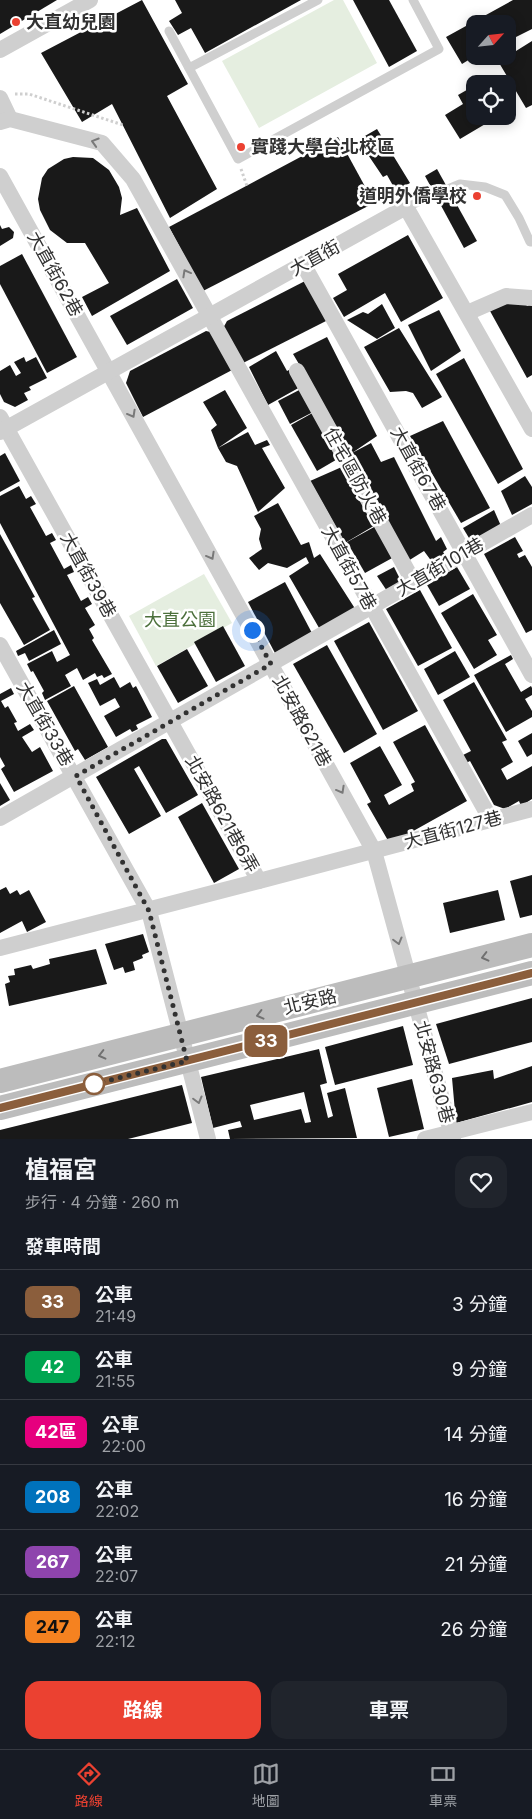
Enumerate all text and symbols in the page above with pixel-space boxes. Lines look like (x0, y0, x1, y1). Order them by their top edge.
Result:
place label: 大直幼兒園 (26, 11, 116, 32)
north arrow (466, 15, 516, 65)
map controls (466, 15, 516, 125)
marker: 大直幼兒園 (10, 16, 22, 28)
button: locate (466, 75, 516, 125)
place label: 實踐大學台北校區 (251, 136, 395, 157)
one-way arrow (91, 137, 99, 147)
marker: 實踐大學台北校區 (235, 141, 247, 153)
place label: 道明外僑學校 (359, 185, 467, 206)
marker: 道明外僑學校 (471, 190, 483, 202)
street label: 大直街62巷 (23, 227, 87, 320)
street label: 大直街 (286, 235, 343, 280)
one-way arrow (182, 269, 192, 278)
one-way arrow (126, 409, 136, 418)
street label: 住宅區防火巷 (320, 423, 391, 528)
street label: 大直街67巷 (387, 423, 450, 515)
street label: 大直街57巷 (318, 522, 381, 614)
street label: 大直街39巷 (56, 528, 120, 621)
street label: 大直街101巷 (392, 533, 487, 600)
one-way arrow (205, 551, 215, 560)
park label: 大直公園 (144, 609, 216, 630)
your location (240, 618, 265, 643)
street label: 北安路621巷 (269, 671, 336, 770)
street label: 大直街33巷 (13, 678, 78, 770)
street label: 北安路621巷6弄 (182, 752, 263, 876)
one-way arrow (335, 785, 345, 794)
street label: 大直街127巷 (402, 806, 504, 853)
one-way arrow (392, 937, 403, 946)
one-way arrow (480, 951, 489, 962)
street label: 北安路 (281, 985, 339, 1018)
one-way arrow (255, 1009, 264, 1020)
street label: 北安路630巷 (411, 1018, 458, 1126)
line badge: 33 (244, 1025, 288, 1057)
text: 33 (254, 1030, 278, 1051)
one-way arrow (99, 1049, 107, 1059)
unlabelled marker (83, 1073, 105, 1095)
one-way arrow (192, 1095, 202, 1104)
text: 植福宮 (25, 1155, 97, 1184)
button: heart (455, 1156, 507, 1208)
text: 步行 · 4 分鐘 · 260 m (25, 1192, 179, 1212)
text: 發車時間 (25, 1235, 101, 1258)
text: 公車 (95, 1283, 133, 1306)
text: 33 (41, 1291, 64, 1312)
text: 3 分鐘 (452, 1293, 507, 1316)
text: 21:49 (95, 1306, 136, 1326)
text: 公車 (95, 1348, 133, 1371)
text: 42 (41, 1356, 64, 1377)
text: 9 分鐘 (452, 1358, 507, 1381)
text: 21:55 (95, 1371, 135, 1391)
text: 公車 (102, 1413, 140, 1436)
text: 42區 (35, 1421, 77, 1442)
text: 14 分鐘 (444, 1423, 507, 1446)
text: 22:00 (102, 1436, 146, 1456)
text: 公車 (95, 1478, 133, 1501)
text: 208 (35, 1486, 70, 1507)
text: 16 分鐘 (444, 1488, 507, 1511)
text: 22:02 (95, 1501, 139, 1521)
text: 公車 (95, 1543, 133, 1566)
text: 267 (36, 1551, 69, 1572)
text: 21 分鐘 (444, 1553, 507, 1576)
text: 22:07 (95, 1566, 138, 1586)
text: 公車 (95, 1608, 133, 1631)
text: 247 (36, 1616, 69, 1637)
text: 26 分鐘 (440, 1618, 507, 1641)
text: 22:12 (95, 1631, 135, 1651)
button: 路線 (25, 1681, 261, 1739)
button: 車票 (271, 1681, 507, 1739)
tab: 路線 (75, 1760, 103, 1810)
tab: 地圖 (252, 1760, 280, 1810)
tab: 車票 (429, 1760, 457, 1810)

